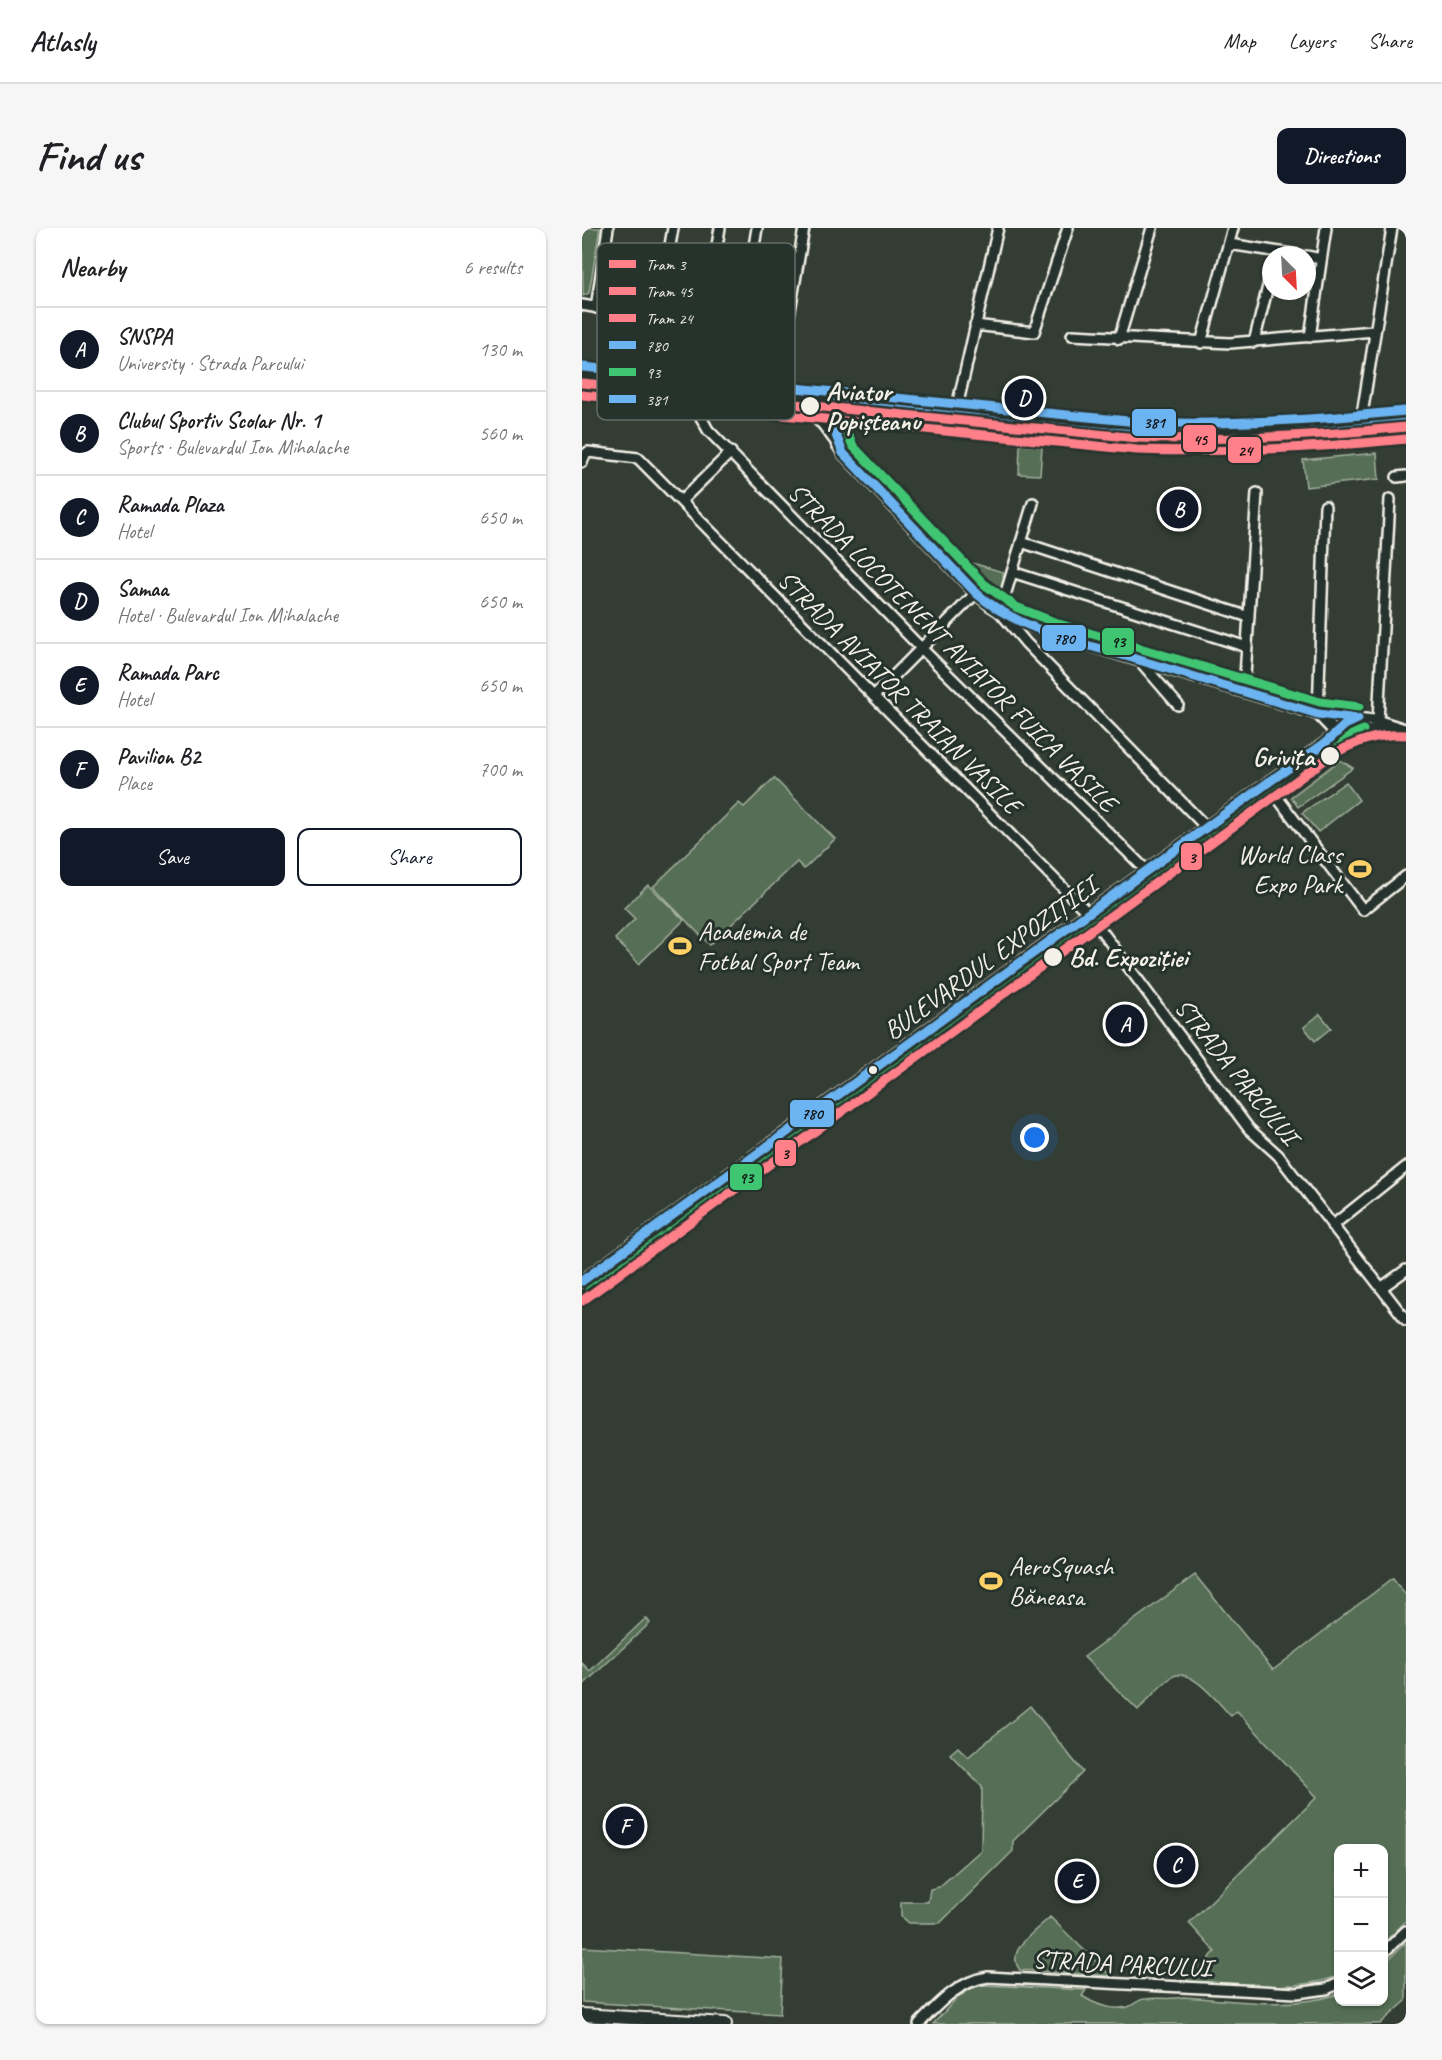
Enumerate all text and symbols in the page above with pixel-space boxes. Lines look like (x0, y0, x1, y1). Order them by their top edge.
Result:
text: Atlasly (30, 24, 95, 59)
text: Map (1223, 28, 1256, 54)
text: Layers (1289, 28, 1335, 54)
text: Share (1368, 28, 1412, 54)
button: Directions (1277, 128, 1406, 184)
text: Find us (36, 130, 141, 183)
legend (597, 243, 795, 420)
north arrow (1262, 246, 1316, 300)
text: Nearby (60, 251, 125, 284)
text: 6 results (463, 255, 522, 280)
text: Tram 3 (646, 255, 687, 275)
text: Tram 45 (646, 282, 694, 302)
text: Tram 24 (646, 309, 695, 329)
text: SNSPA (117, 323, 172, 351)
text: 780 (646, 336, 669, 356)
text: A (74, 337, 85, 362)
text: 130 m (479, 337, 522, 362)
text: University · Strada Parcului (117, 351, 303, 376)
text: 93 (646, 363, 662, 383)
place label: Aviator Popișteanu (826, 375, 922, 438)
pin: D (1004, 376, 1044, 420)
text: 381 (646, 390, 668, 410)
marker: Aviator Popișteanu (799, 395, 821, 417)
text: Clubul Sportiv Scolar Nr. 1 (117, 407, 321, 435)
line badge: 381 (1131, 408, 1177, 437)
text: 381 (1143, 413, 1167, 433)
text: B (74, 421, 85, 446)
text: 560 m (479, 421, 522, 446)
line badge: 45 (1182, 424, 1217, 453)
text: 45 (1193, 430, 1209, 450)
text: Sports · Bulevardul Ion Mihalache (117, 435, 348, 460)
line badge: 24 (1227, 436, 1262, 464)
text: 24 (1238, 441, 1254, 461)
street label: STRADA LOCOTENENT AVIATOR FUICA VASILE (781, 476, 1126, 821)
pin: B (1160, 486, 1198, 532)
text: Ramada Plaza (117, 491, 223, 519)
text: C (75, 505, 84, 530)
text: 650 m (479, 505, 522, 530)
text: Hotel (117, 519, 152, 544)
street label: STRADA AVIATOR TRAIAN VASILE (771, 563, 1031, 824)
text: Samaa (117, 575, 168, 603)
text: D (74, 589, 85, 614)
text: 650 m (479, 589, 522, 614)
text: Hotel · Bulevardul Ion Mihalache (117, 603, 338, 628)
line badge: 780 (1041, 624, 1087, 652)
line badge: 93 (1101, 627, 1135, 656)
text: 780 (1053, 629, 1077, 649)
text: 93 (1111, 632, 1127, 652)
text: Ramada Parc (117, 659, 219, 687)
text: E (74, 673, 85, 698)
text: 650 m (479, 673, 522, 698)
text: Hotel (117, 687, 152, 712)
place label: Grivița (1253, 740, 1316, 773)
text: Pavilion B2 (117, 743, 200, 771)
marker: Grivița (1319, 745, 1341, 767)
text: F (75, 757, 84, 782)
text: 700 m (479, 757, 522, 782)
text: Place (117, 771, 152, 796)
button: Save (60, 828, 285, 886)
button: Share (297, 828, 522, 886)
place label: World Class Expo Park (1238, 838, 1344, 901)
line badge: 3 (1180, 842, 1203, 871)
text: 3 (1188, 848, 1197, 868)
sports icon: World Class Expo Park (1347, 856, 1373, 882)
street label: BULEVARDUL EXPOZIȚIEI (877, 866, 1108, 1047)
place label: Academia de Fotbal Sport Team (698, 915, 861, 978)
sports icon: Academia de Fotbal Sport Team (667, 933, 693, 959)
place label: Bd. Expoziției (1069, 941, 1191, 974)
marker: Bd. Expoziției (1042, 946, 1064, 968)
street label: STRADA PARCULUI (1168, 992, 1309, 1155)
pin: A (1106, 1002, 1144, 1046)
unlabelled marker (867, 1064, 879, 1076)
line badge: 780 (789, 1099, 835, 1128)
text: 780 (801, 1104, 825, 1124)
your location (1020, 1123, 1049, 1152)
line badge: 3 (774, 1139, 797, 1167)
text: 3 (781, 1144, 790, 1164)
line badge: 93 (729, 1163, 763, 1191)
text: 93 (739, 1168, 755, 1188)
place label: AeroSquash Băneasa (1009, 1550, 1115, 1613)
sports icon: AeroSquash Băneasa (978, 1568, 1004, 1594)
pin: F (606, 1804, 645, 1848)
pin: C (1156, 1842, 1196, 1888)
map controls (1334, 1844, 1388, 2006)
button: + (1334, 1844, 1388, 1898)
pin: E (1058, 1858, 1096, 1904)
button: − (1334, 1898, 1388, 1952)
street label: STRADA PARCULUI (1032, 1942, 1218, 1985)
button: layers (1334, 1952, 1388, 2006)

